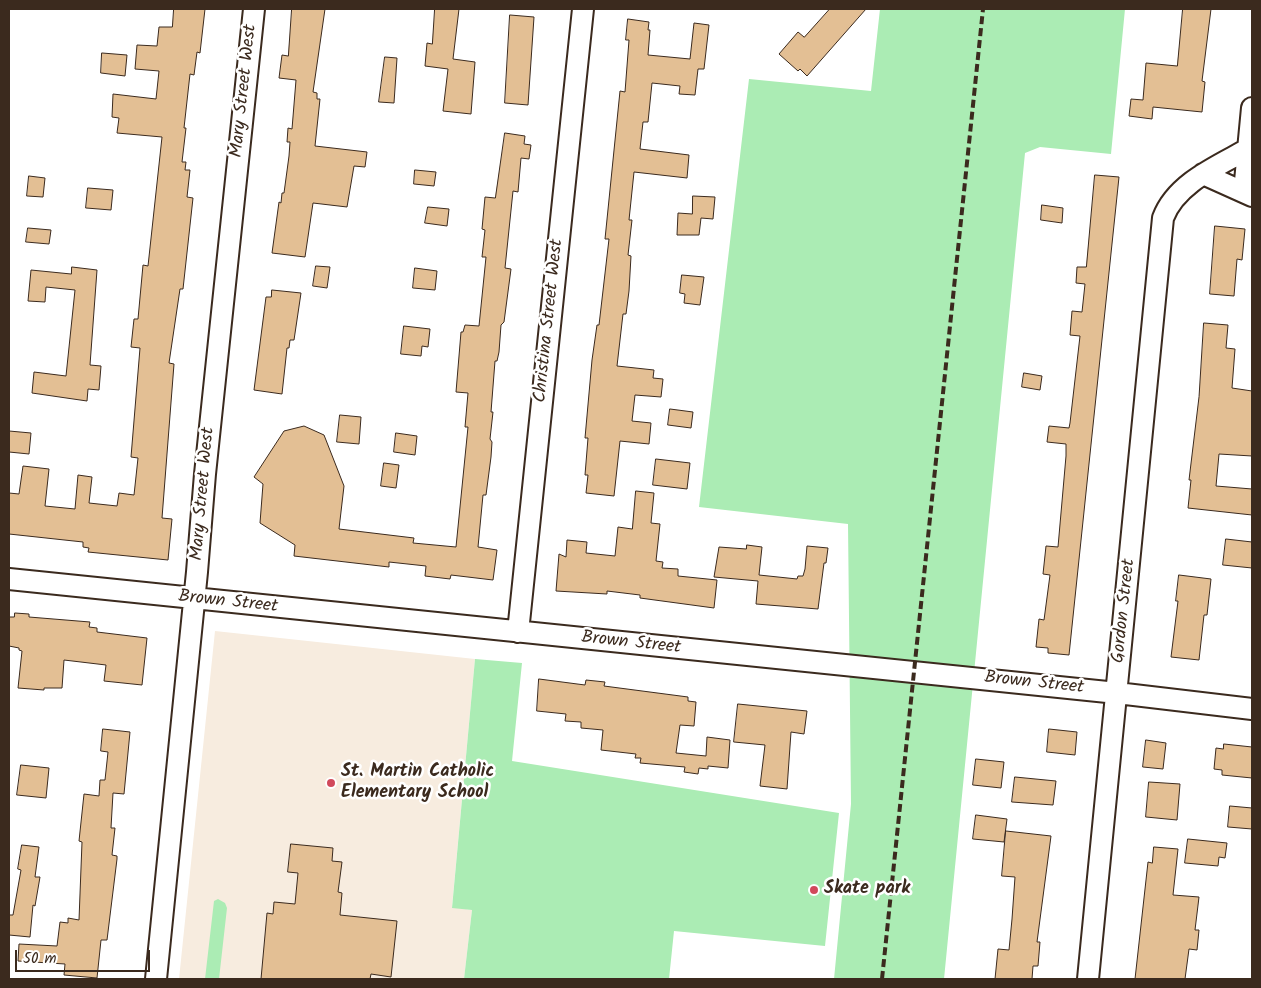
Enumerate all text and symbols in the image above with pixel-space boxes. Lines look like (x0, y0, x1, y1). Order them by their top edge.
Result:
street label: Mary Street West (227, 23, 263, 159)
street label: Christina Street West (531, 238, 569, 404)
street label: Mary Street West (187, 426, 221, 562)
street label: Gordon Street (1109, 558, 1141, 664)
street label: Brown Street (177, 587, 279, 619)
street label: Brown Street (580, 628, 682, 660)
street label: Brown Street (983, 668, 1085, 700)
place label: St. Martin Catholic Elementary School (341, 762, 494, 804)
marker: St. Martin Catholic Elementary School (325, 777, 337, 789)
place label: Skate park (824, 879, 910, 901)
marker: Skate park (808, 884, 820, 896)
scale bar (18, 940, 152, 972)
text: 50 m (23, 947, 57, 971)

